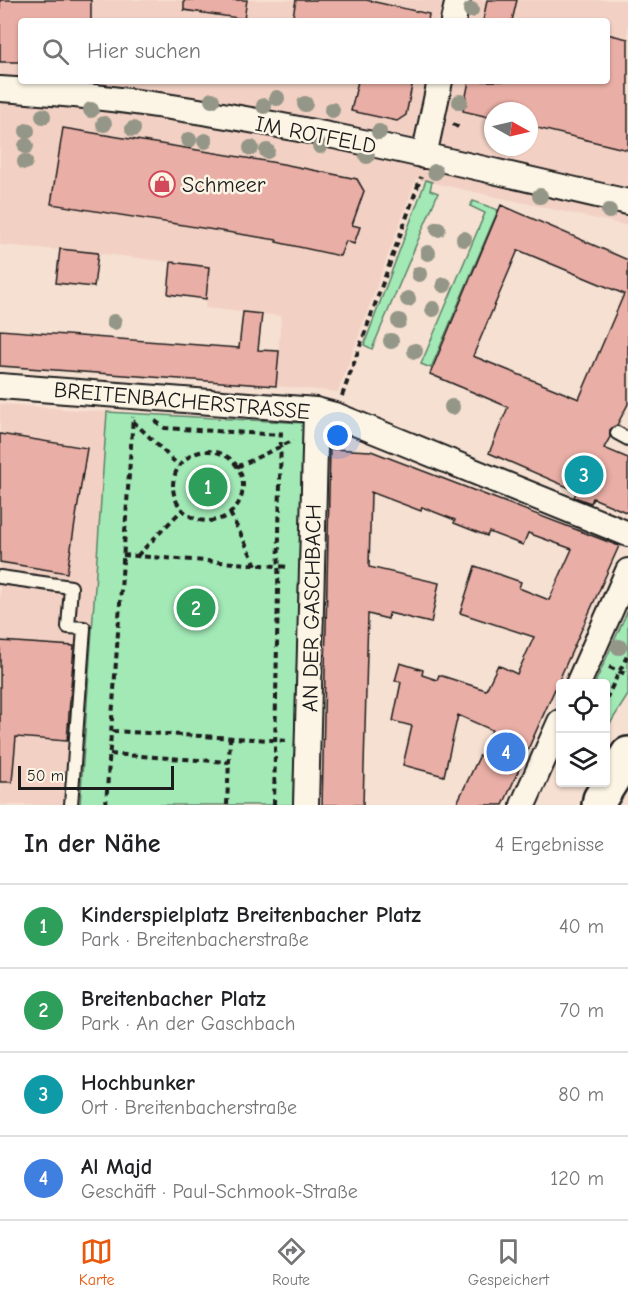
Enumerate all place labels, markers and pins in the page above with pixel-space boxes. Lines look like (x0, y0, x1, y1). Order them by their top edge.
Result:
shop icon: Schmeer (147, 169, 177, 199)
place label: Schmeer (182, 172, 266, 198)
pin: 3 (564, 452, 604, 498)
pin: 1 (188, 464, 228, 510)
pin: 2 (176, 586, 216, 630)
pin: 4 (486, 730, 526, 774)

